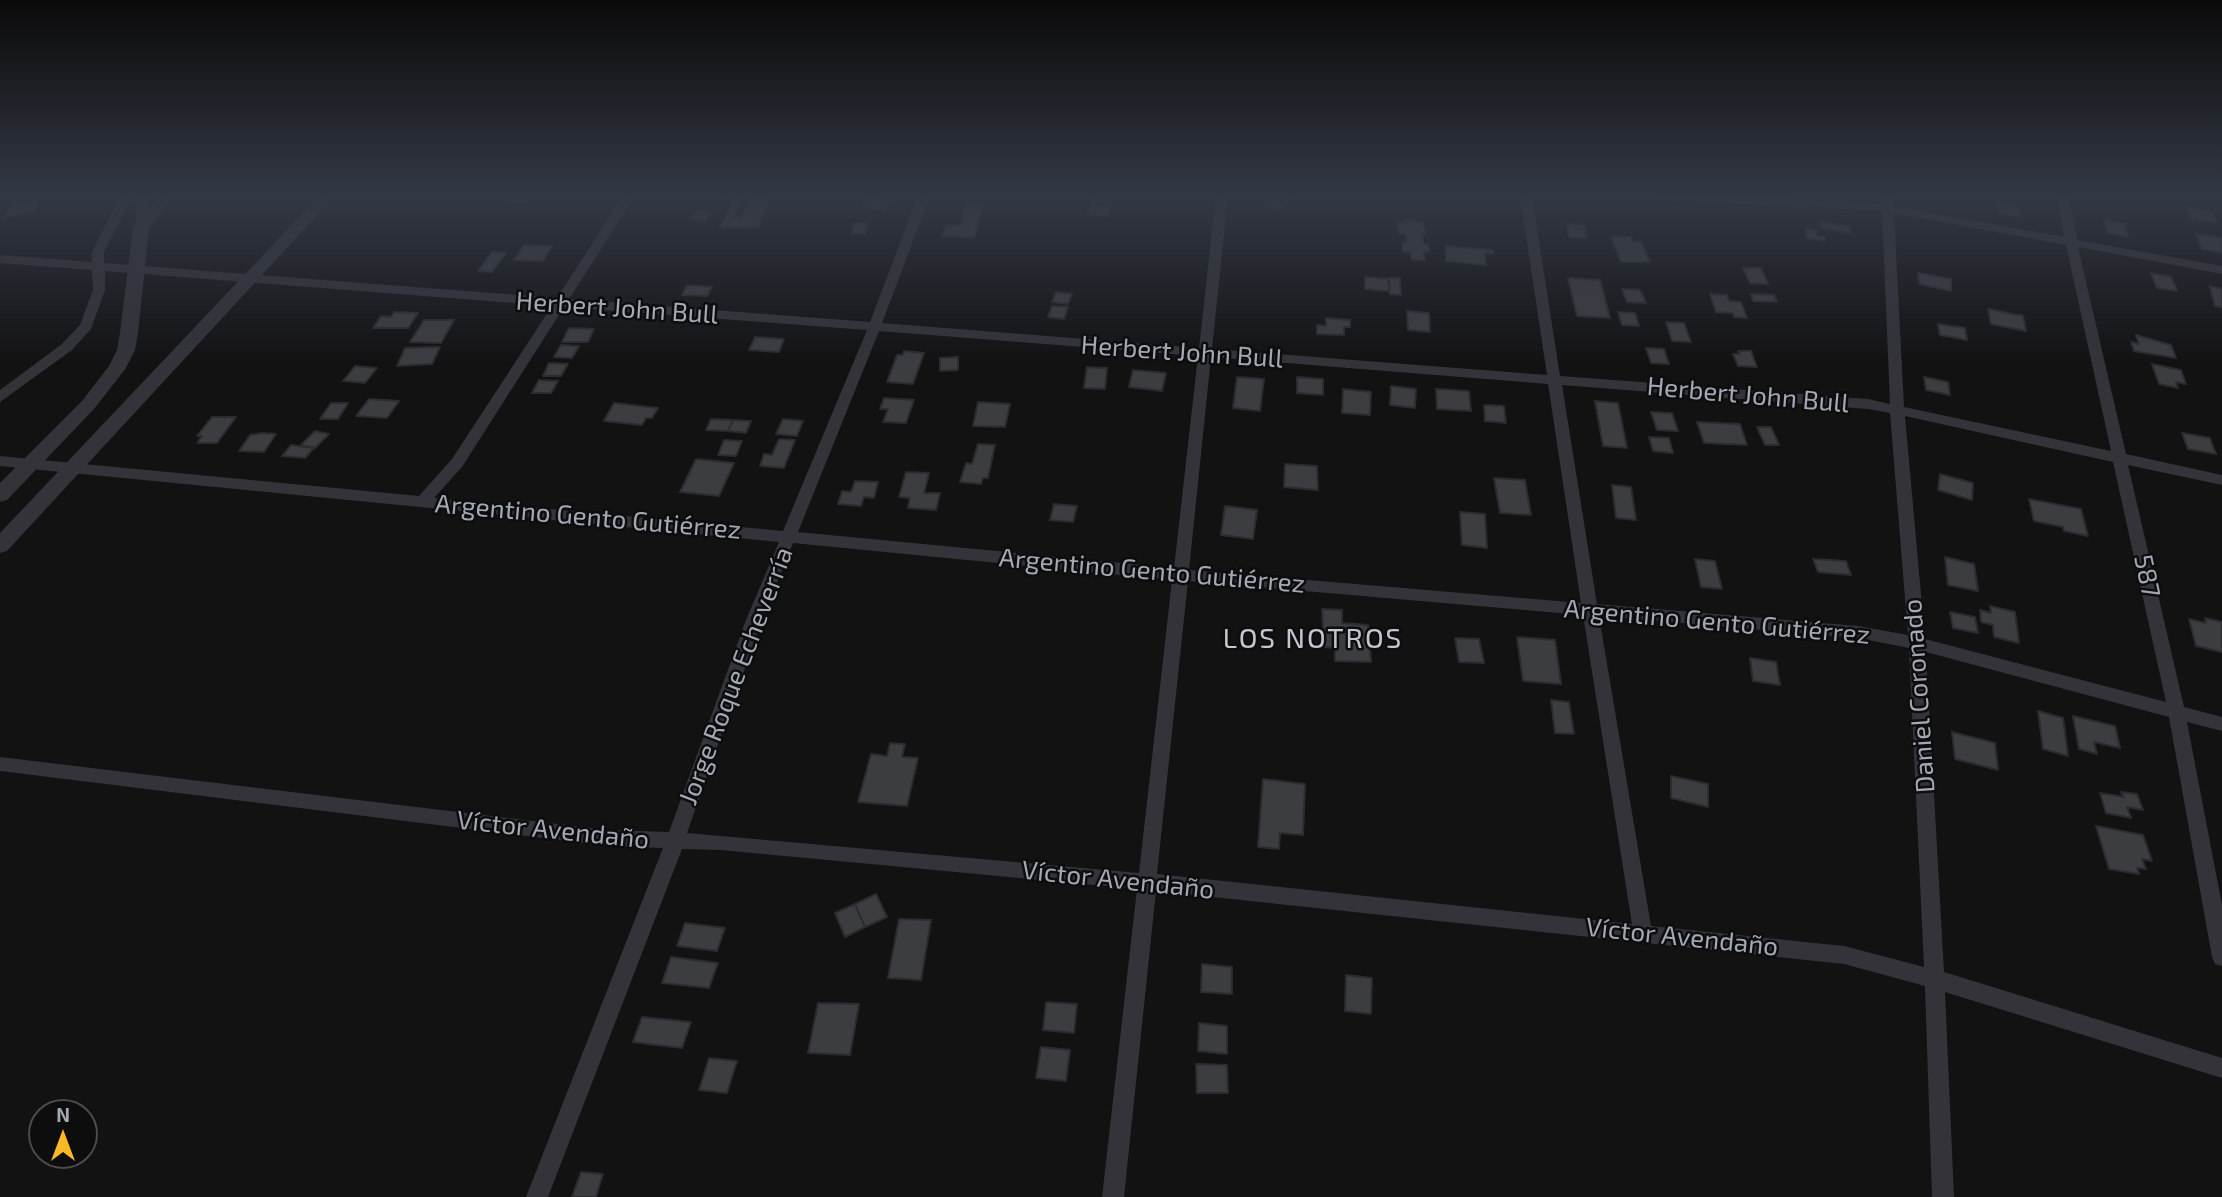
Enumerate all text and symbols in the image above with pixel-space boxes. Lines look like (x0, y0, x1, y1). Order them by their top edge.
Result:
street label: Herbert John Bull (515, 285, 719, 331)
street label: Herbert John Bull (1080, 329, 1284, 375)
street label: Herbert John Bull (1646, 371, 1850, 419)
street label: Argentino Gento Gutiérrez (434, 488, 742, 546)
street label: Argentino Gento Gutiérrez (998, 542, 1306, 600)
street label: Jorge Roque Echeverría (672, 543, 800, 809)
street label: 587 (2127, 552, 2167, 600)
street label: Argentino Gento Gutiérrez (1563, 593, 1871, 651)
street label: Daniel Coronado (1897, 598, 1941, 794)
district label: LOS NOTROS (1224, 622, 1402, 656)
street label: Víctor Avendaño (455, 804, 651, 856)
street label: Víctor Avendaño (1020, 854, 1216, 906)
street label: Víctor Avendaño (1584, 911, 1780, 963)
north arrow (28, 1099, 98, 1169)
text: N (56, 1103, 70, 1126)

